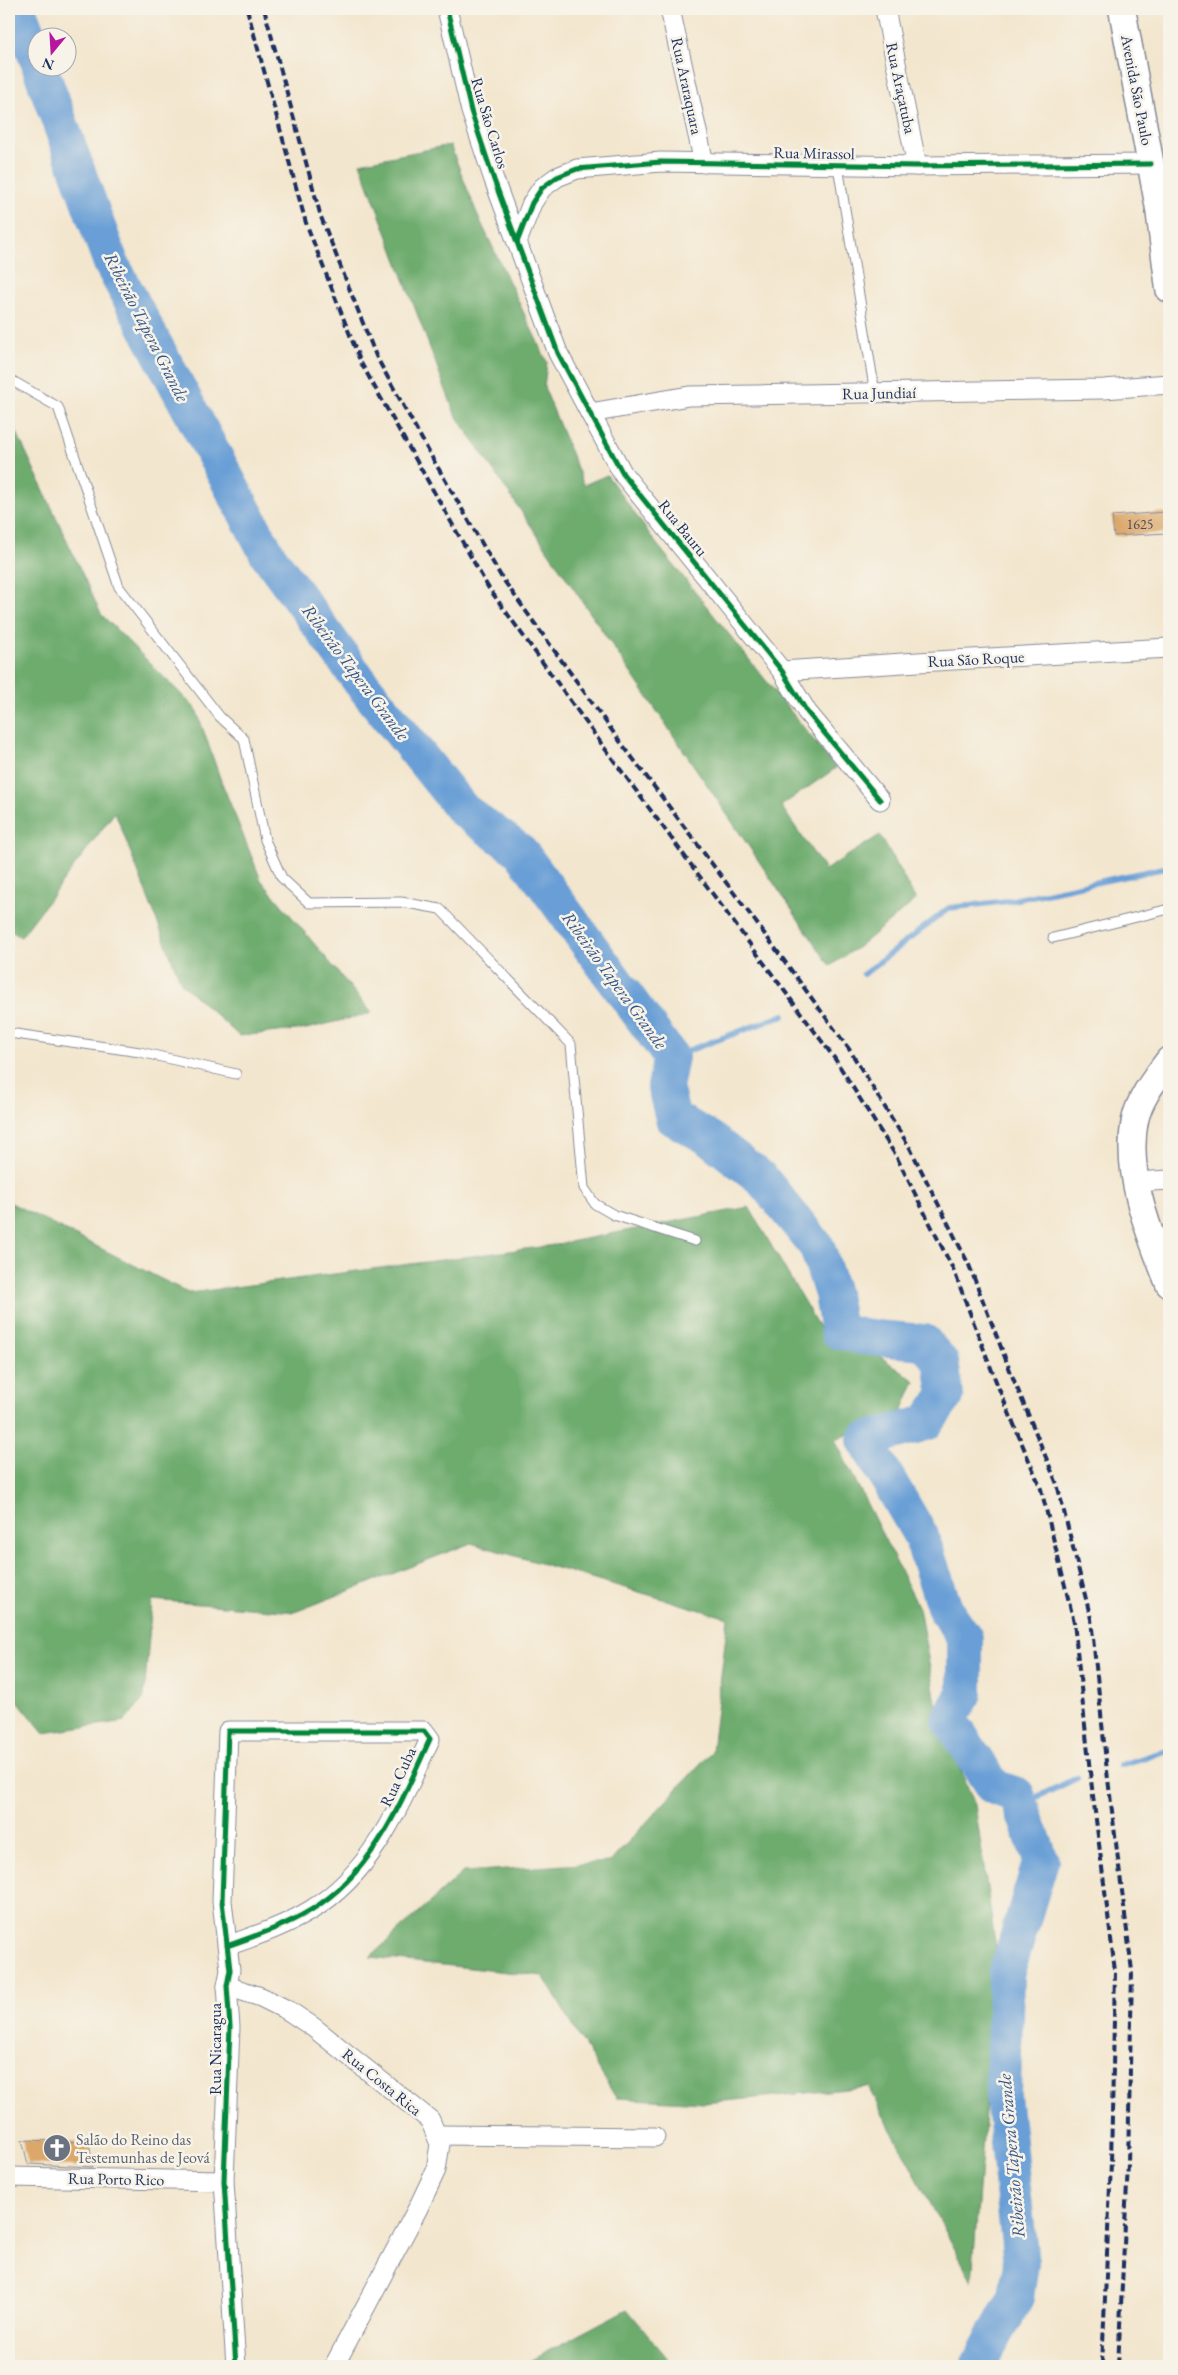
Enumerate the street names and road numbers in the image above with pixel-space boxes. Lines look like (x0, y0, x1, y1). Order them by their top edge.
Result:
street label: Avenida São Paulo (1116, 32, 1158, 147)
street label: Rua Araraquara (666, 35, 708, 137)
street label: Rua Araçatuba (881, 41, 921, 136)
street label: Rua São Carlos (466, 75, 514, 171)
street label: Rua Mirassol (773, 142, 855, 164)
street label: Rua Jundiaí (842, 382, 916, 404)
street label: Rua Bauru (654, 495, 713, 561)
street label: Rua São Roque (927, 646, 1025, 672)
street label: Rua Cuba (375, 1743, 421, 1810)
street label: Rua Nicaragua (205, 2002, 226, 2095)
street label: Rua Costa Rica (338, 2043, 427, 2121)
street label: Rua Porto Rico (68, 2168, 164, 2190)

